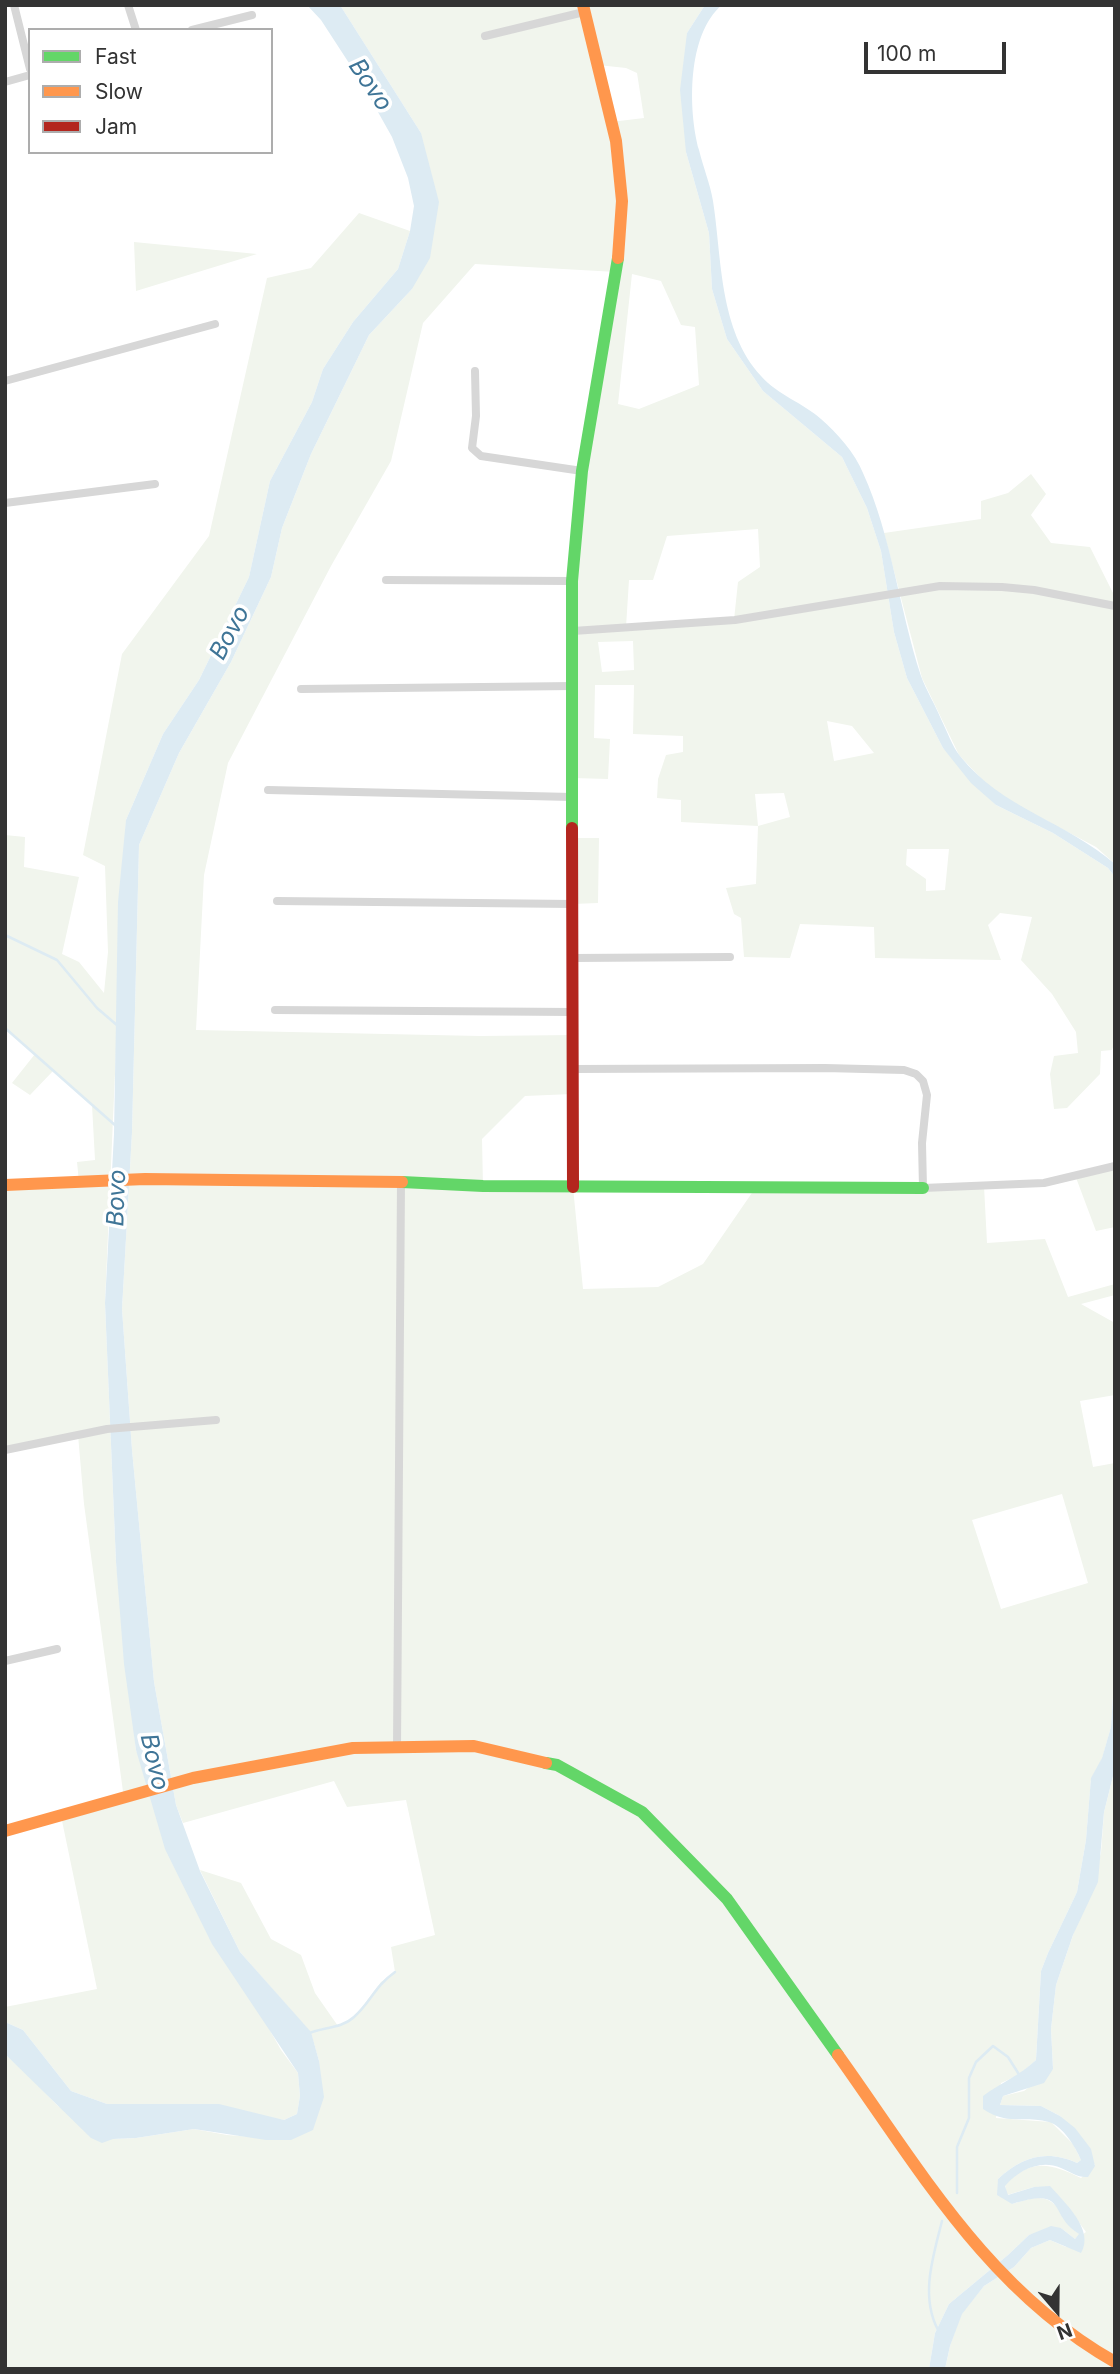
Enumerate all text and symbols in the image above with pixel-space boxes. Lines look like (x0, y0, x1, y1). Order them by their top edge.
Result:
legend (28, 28, 273, 154)
scale bar (868, 28, 1010, 72)
text: 100 m (877, 41, 936, 66)
text: Fast (95, 44, 137, 69)
water label: Bovo (342, 53, 398, 117)
text: Slow (95, 79, 143, 104)
text: Jam (95, 114, 137, 139)
water label: Bovo (204, 601, 256, 665)
water label: Bovo (102, 1169, 132, 1227)
water label: Bovo (134, 1731, 174, 1793)
north arrow (1022, 2276, 1092, 2346)
text: N (1054, 2318, 1075, 2344)

